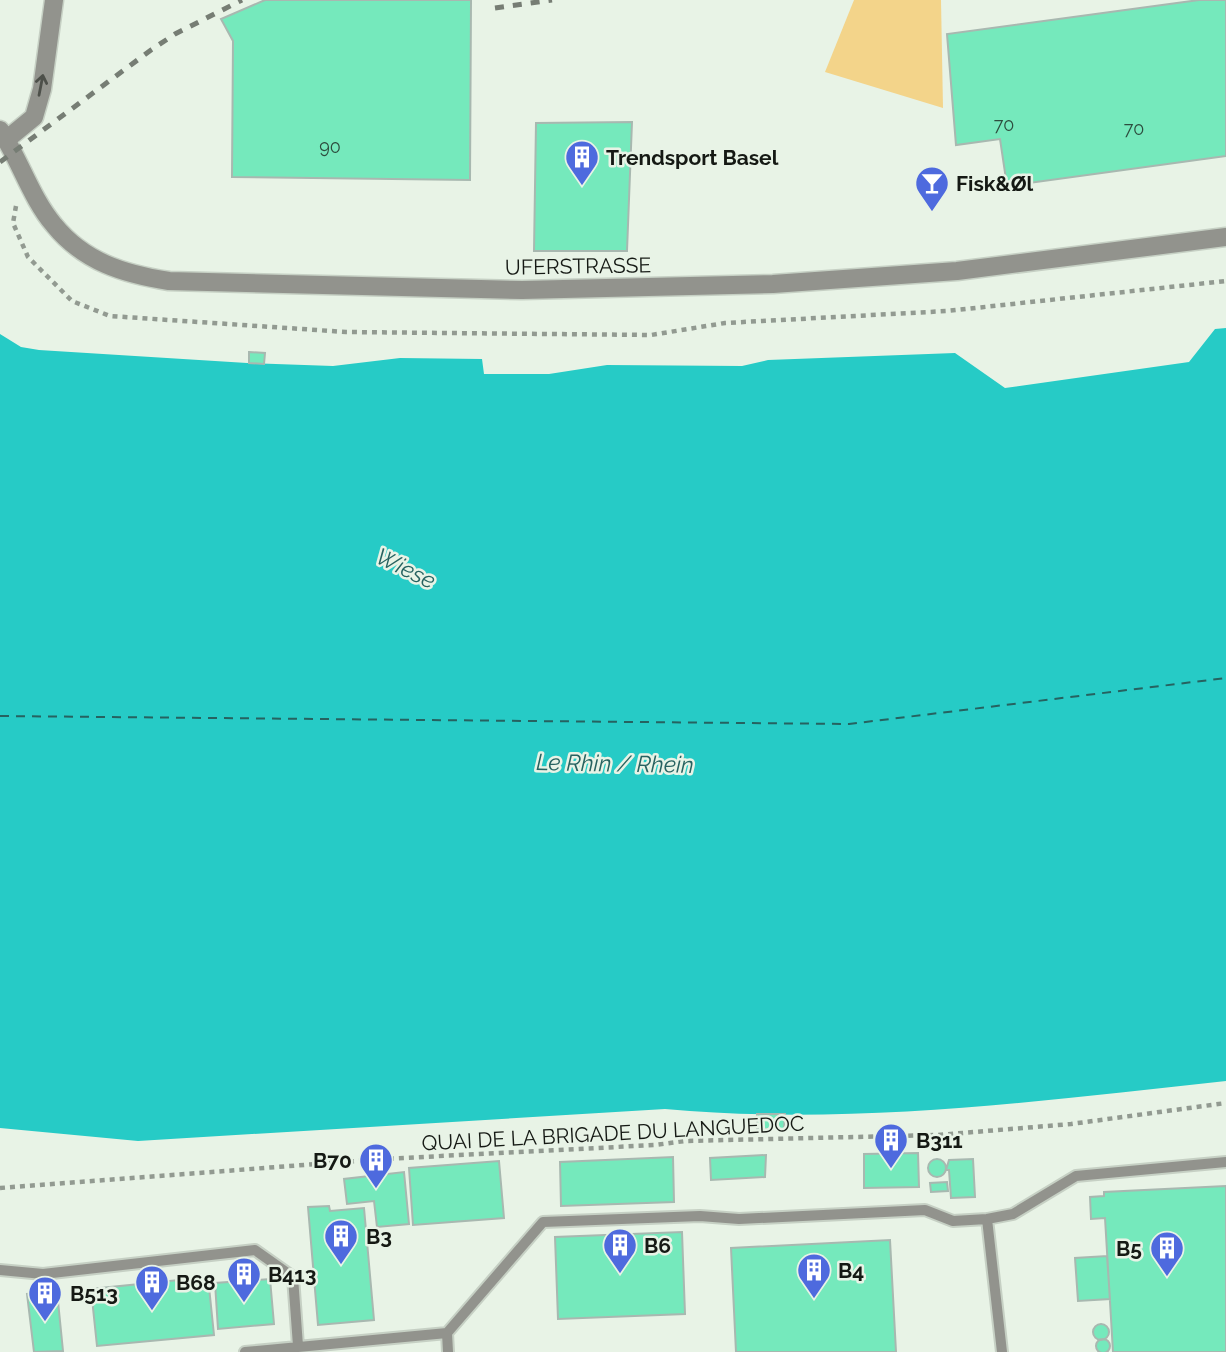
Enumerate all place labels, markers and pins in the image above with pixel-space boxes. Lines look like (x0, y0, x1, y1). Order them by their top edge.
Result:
building icon: Trendsport Basel (563, 138, 601, 187)
place label: Trendsport Basel (606, 145, 779, 170)
bar icon: Fisk&Øl (913, 164, 951, 213)
place label: Fisk&Øl (956, 171, 1034, 196)
building icon: B311 (872, 1121, 910, 1170)
place label: B311 (916, 1128, 963, 1153)
building icon: B70 (357, 1141, 395, 1190)
place label: B70 (313, 1148, 352, 1173)
building icon: B3 (322, 1217, 360, 1266)
place label: B3 (366, 1224, 392, 1249)
building icon: B6 (601, 1226, 639, 1275)
building icon: B5 (1148, 1229, 1186, 1278)
place label: B6 (644, 1233, 671, 1258)
place label: B5 (1116, 1236, 1142, 1261)
building icon: B4 (795, 1251, 833, 1300)
building icon: B413 (225, 1255, 263, 1304)
place label: B4 (838, 1258, 864, 1283)
place label: B413 (268, 1262, 316, 1287)
building icon: B68 (133, 1263, 171, 1312)
place label: B68 (176, 1270, 216, 1295)
building icon: B513 (26, 1274, 64, 1323)
place label: B513 (70, 1281, 118, 1306)

